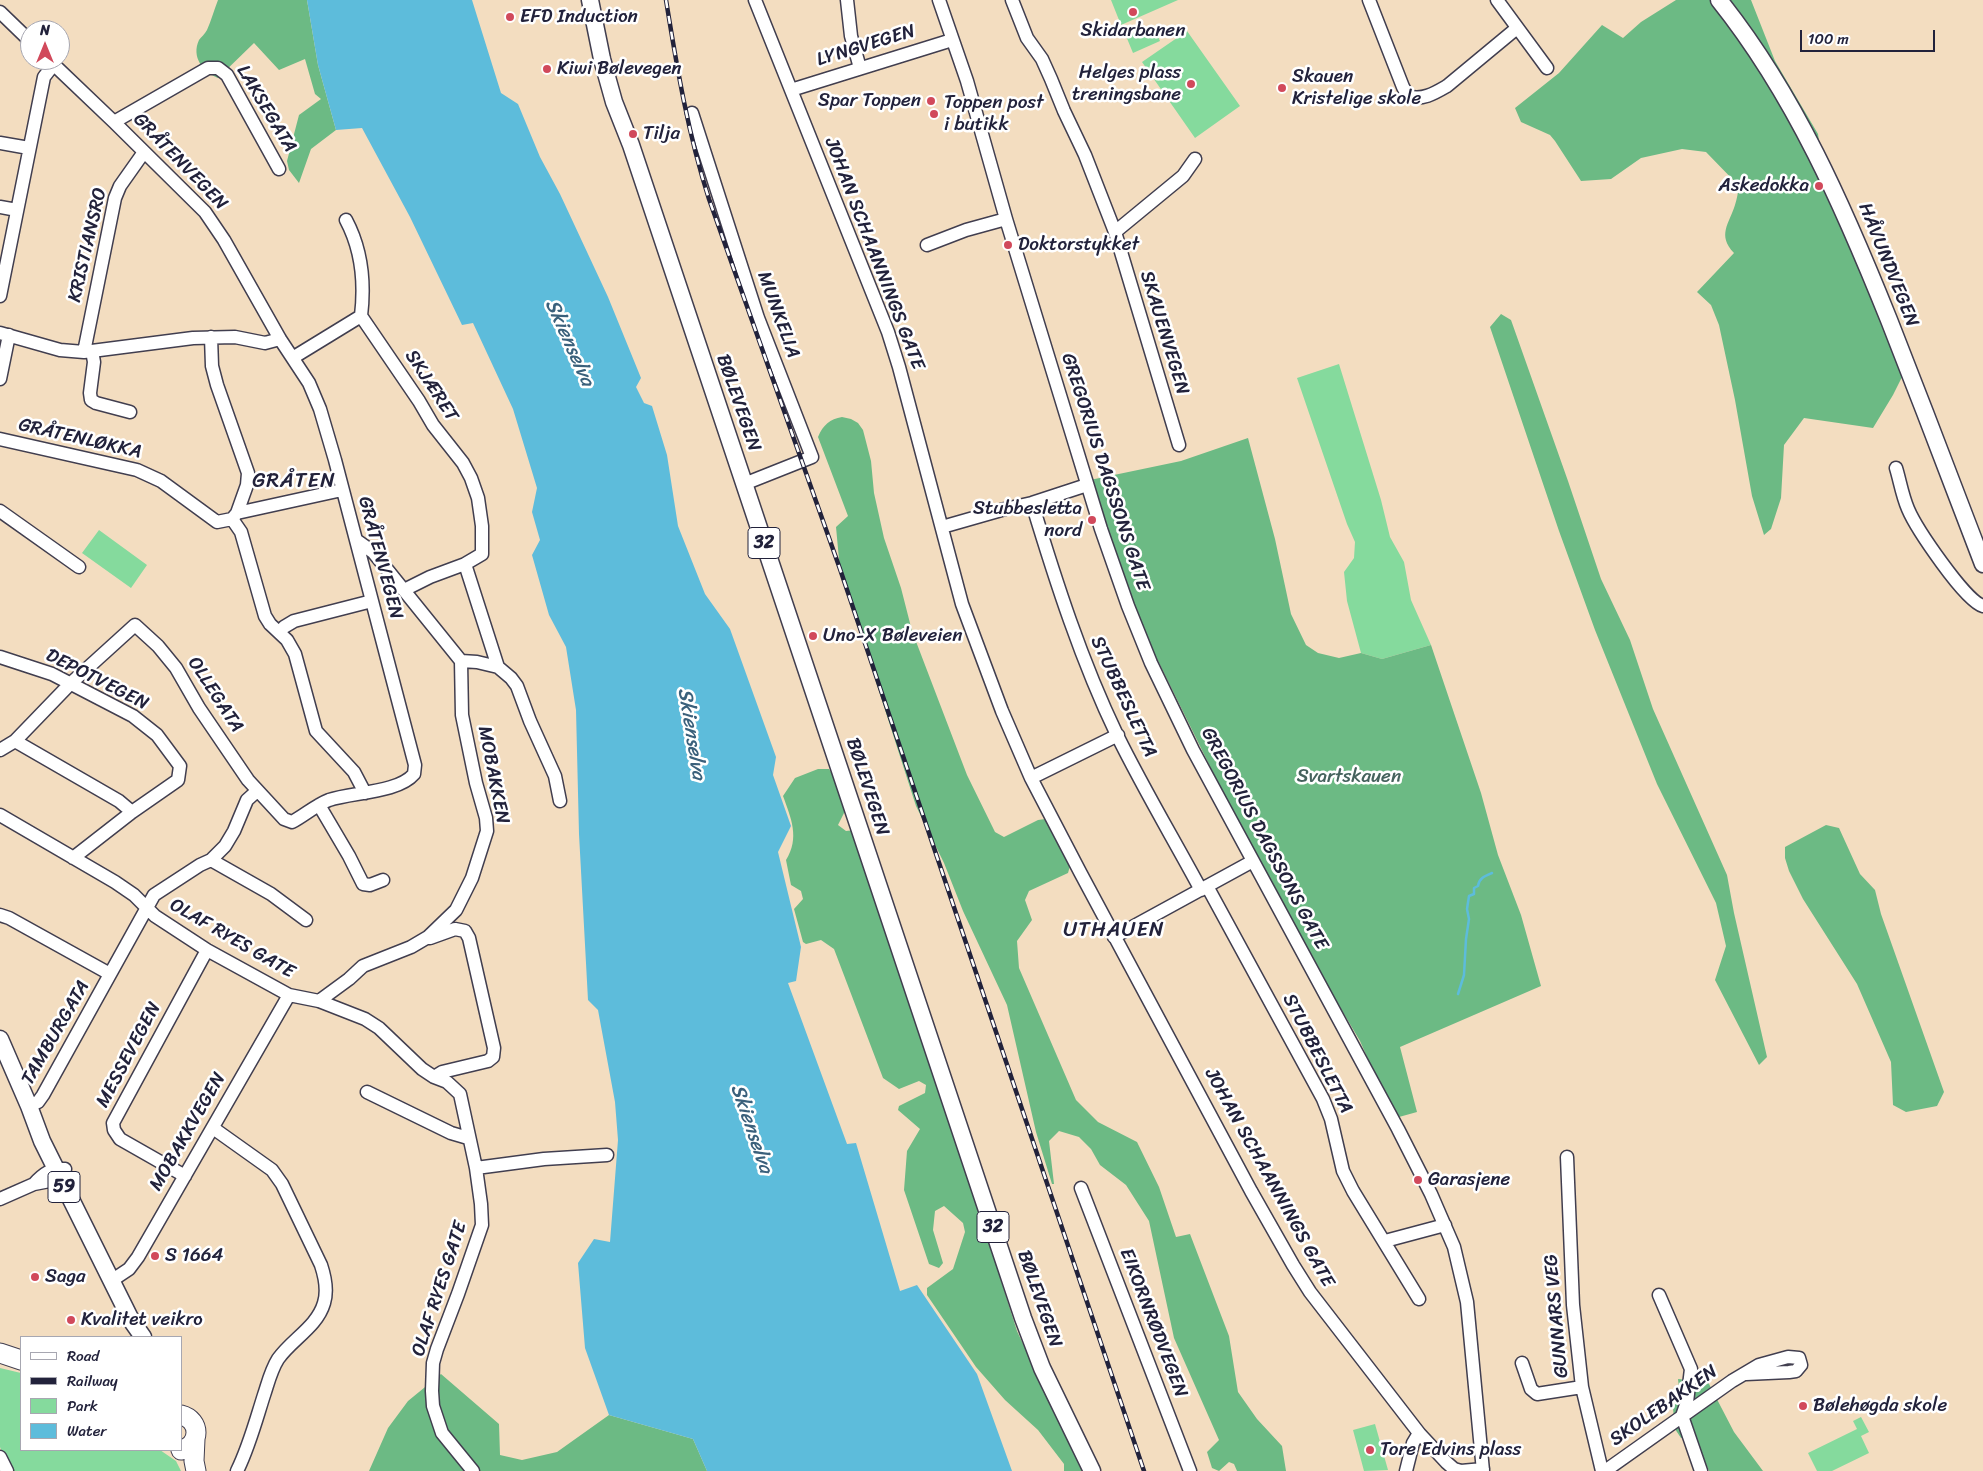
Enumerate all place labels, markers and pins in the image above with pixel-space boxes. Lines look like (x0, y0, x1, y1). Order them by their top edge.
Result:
place label: EFD Induction (520, 6, 638, 28)
marker: Skidarbanen (1127, 6, 1139, 18)
marker: EFD Induction (504, 11, 516, 23)
place label: Skidarbanen (1081, 20, 1185, 42)
place label: Kiwi Bølevegen (557, 58, 682, 80)
place label: Helges plass treningsbane (1072, 62, 1181, 106)
marker: Kiwi Bølevegen (541, 63, 553, 75)
place label: Skauen Kristelige skole (1292, 66, 1421, 110)
marker: Helges plass treningsbane (1185, 78, 1197, 90)
marker: Skauen Kristelige skole (1276, 82, 1288, 94)
place label: Spar Toppen (818, 90, 921, 112)
place label: Toppen post i butikk (944, 92, 1044, 136)
marker: Spar Toppen (925, 95, 937, 107)
marker: Toppen post i butikk (928, 108, 940, 120)
place label: Tilja (643, 123, 680, 145)
marker: Tilja (627, 128, 639, 140)
place label: Askedokka (1719, 175, 1809, 197)
marker: Askedokka (1813, 180, 1825, 192)
place label: Doktorstykket (1018, 234, 1139, 256)
marker: Doktorstykket (1002, 239, 1014, 251)
place label: Stubbesletta nord (973, 498, 1082, 542)
marker: Stubbesletta nord (1086, 514, 1098, 526)
place label: Uno-X Bøleveien (823, 625, 963, 647)
marker: Uno-X Bøleveien (807, 630, 819, 642)
place label: Garasjene (1428, 1169, 1510, 1191)
marker: Garasjene (1412, 1174, 1424, 1186)
place label: S 1664 (165, 1245, 223, 1267)
marker: S 1664 (149, 1250, 161, 1262)
place label: Saga (45, 1266, 86, 1288)
marker: Saga (29, 1271, 41, 1283)
place label: Kvalitet veikro (81, 1309, 203, 1331)
marker: Kvalitet veikro (65, 1314, 77, 1326)
place label: Bølehøgda skole (1813, 1395, 1947, 1417)
marker: Bølehøgda skole (1797, 1400, 1809, 1412)
place label: Tore Edvins plass (1380, 1439, 1521, 1461)
marker: Tore Edvins plass (1364, 1444, 1376, 1456)

